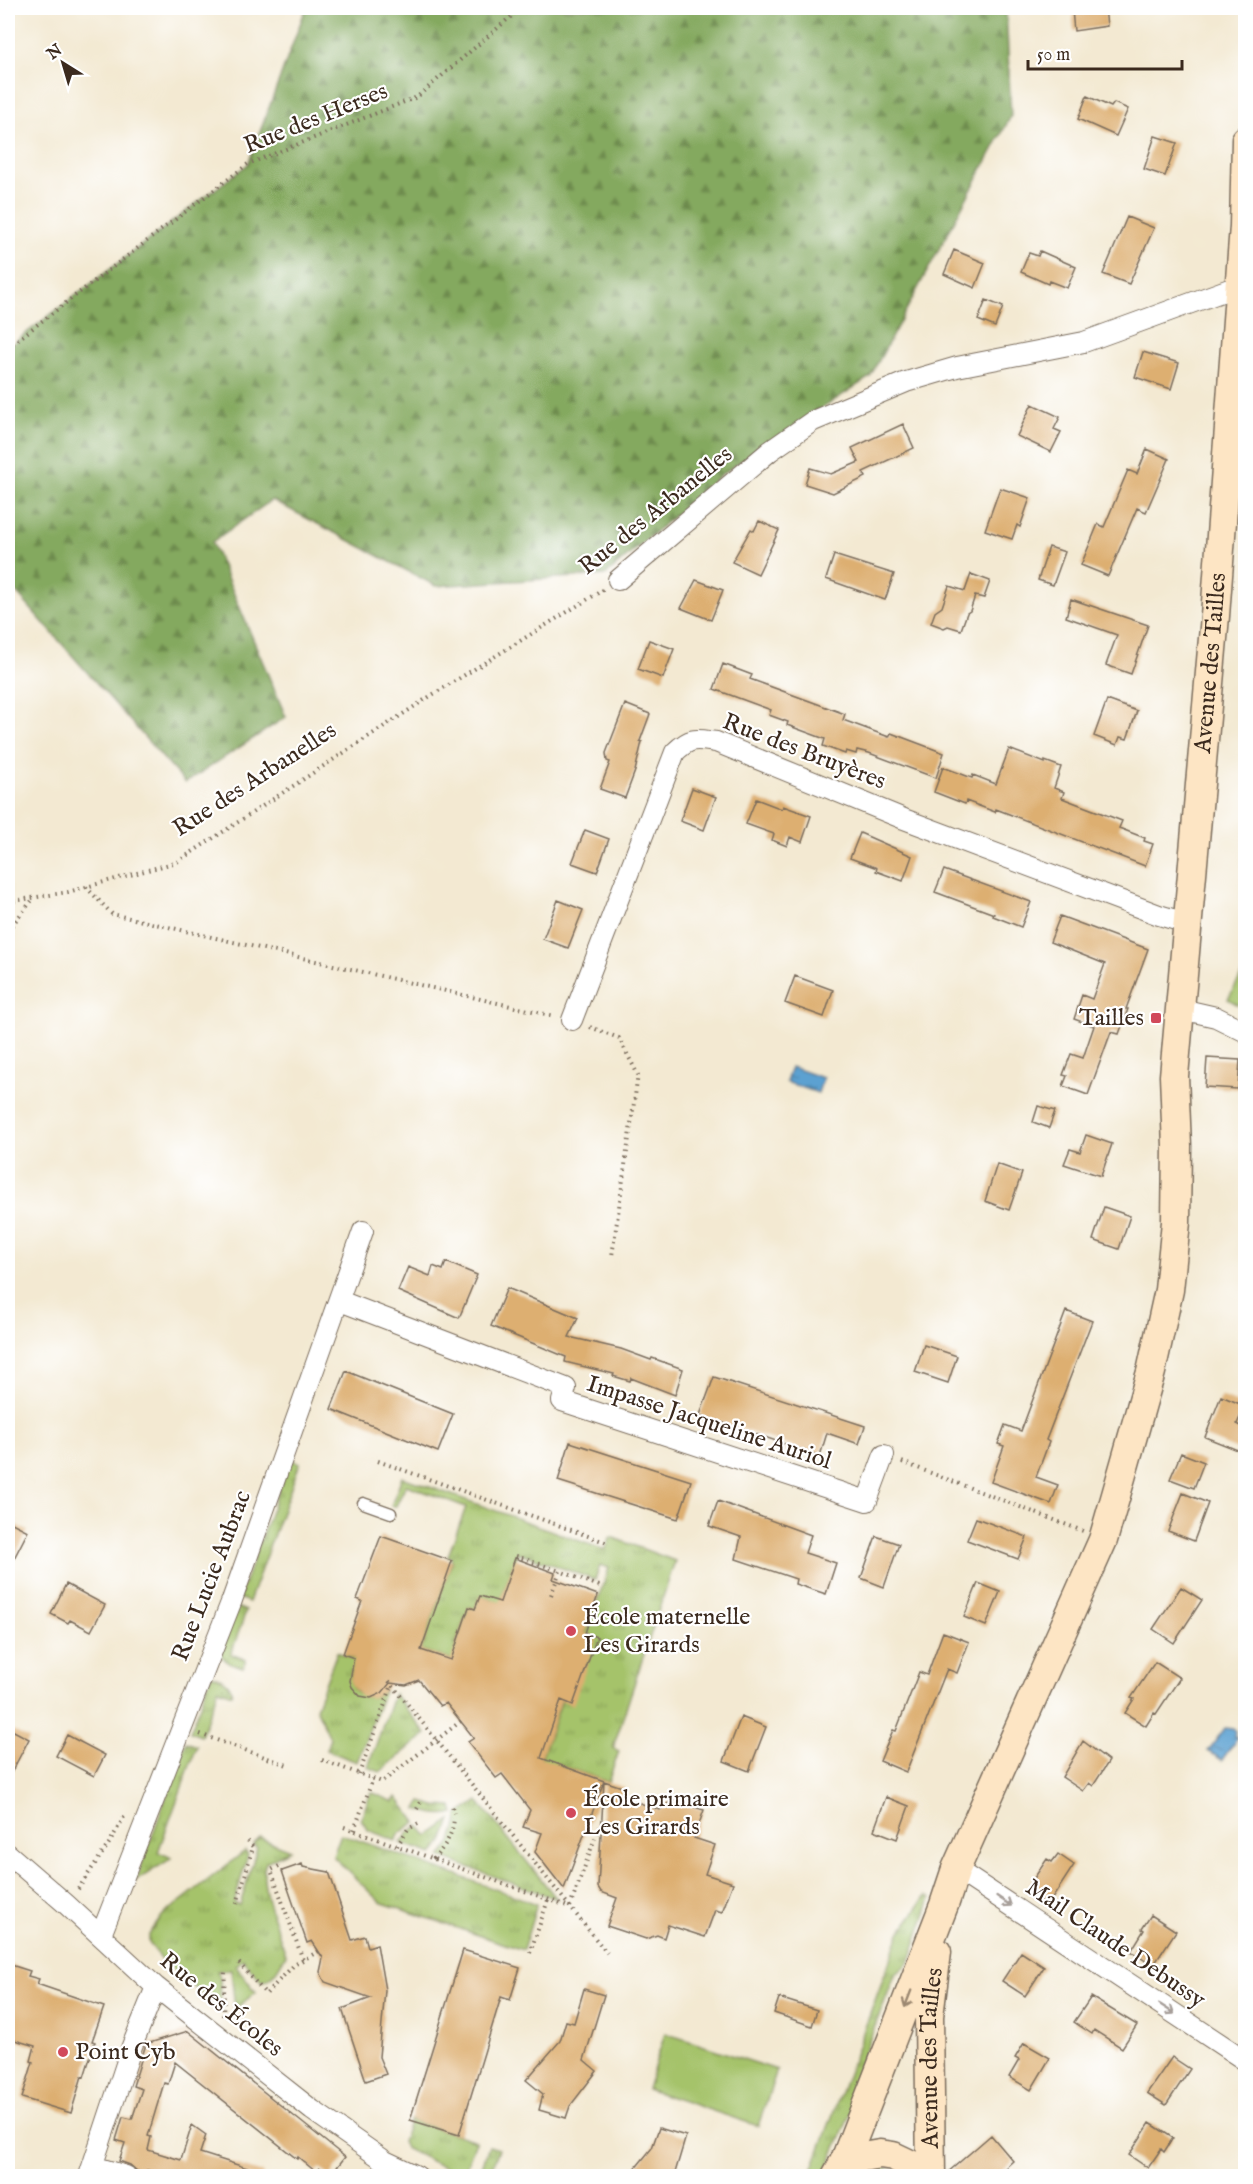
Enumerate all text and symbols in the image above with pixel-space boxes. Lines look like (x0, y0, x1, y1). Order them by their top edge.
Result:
north arrow (33, 33, 93, 93)
scale bar (1028, 33, 1182, 71)
text: N (43, 40, 67, 65)
text: 50 m (1037, 44, 1070, 67)
street label: Rue des Herses (240, 76, 392, 162)
street label: Rue des Arbanelles (573, 440, 739, 582)
street label: Avenue des Tailles (1187, 572, 1234, 755)
street label: Rue des Bruyères (718, 707, 890, 797)
street label: Rue des Arbanelles (167, 716, 343, 844)
place label: Tailles (1079, 1003, 1144, 1034)
marker: Tailles (1149, 1011, 1163, 1025)
street label: Impasse Jacqueline Auriol (583, 1369, 836, 1477)
street label: Rue Lucie Aubrac (165, 1486, 259, 1666)
place label: École maternelle Les Girards (583, 1602, 750, 1661)
marker: École maternelle Les Girards (564, 1624, 578, 1638)
place label: École primaire Les Girards (583, 1784, 729, 1843)
marker: École primaire Les Girards (564, 1806, 578, 1820)
street label: Mail Claude Debussy (1019, 1872, 1211, 2016)
one-way arrow (996, 1895, 1012, 1907)
street label: Rue des Écoles (153, 1946, 289, 2064)
street label: Avenue des Tailles (913, 1966, 950, 2150)
one-way arrow (901, 1989, 912, 2008)
one-way arrow (1158, 2003, 1175, 2015)
place label: Point Cyb (75, 2037, 176, 2068)
marker: Point Cyb (56, 2045, 70, 2059)

